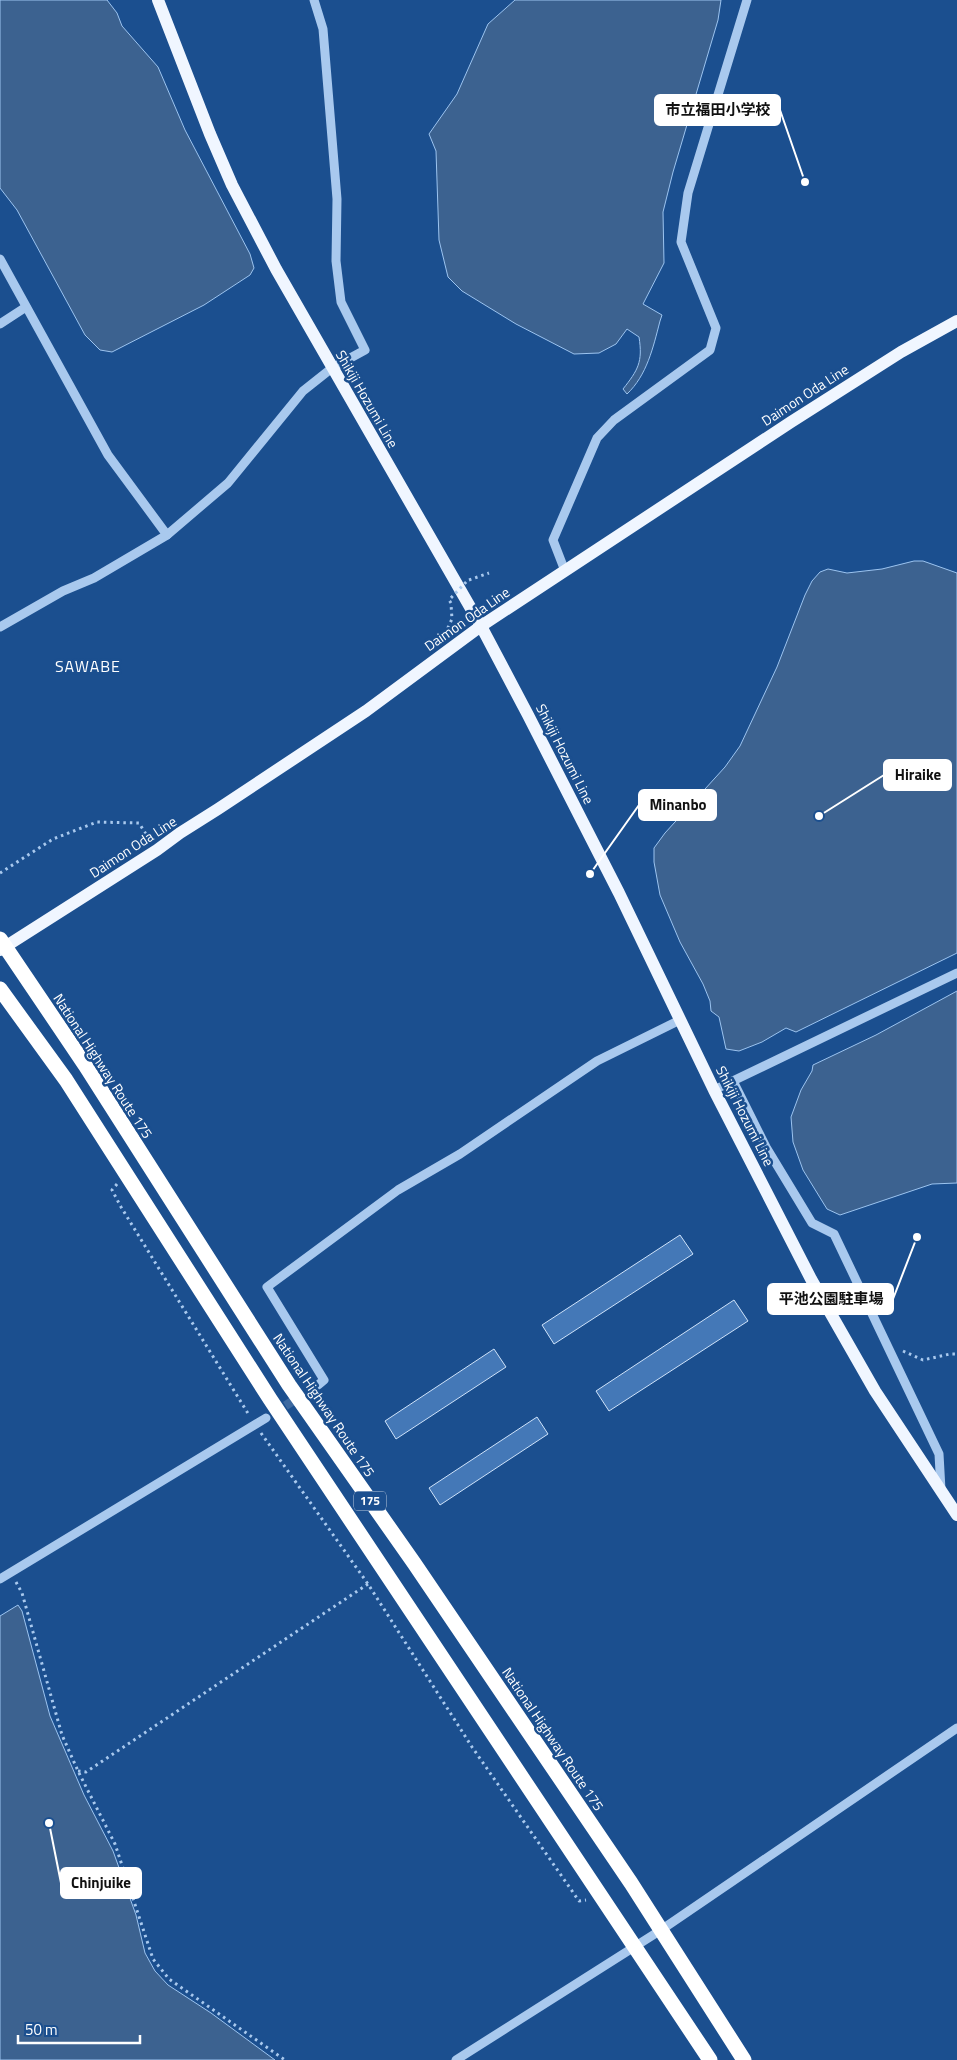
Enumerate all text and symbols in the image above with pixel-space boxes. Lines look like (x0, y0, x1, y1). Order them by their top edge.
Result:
callout: 市立福田小学校 (655, 95, 780, 125)
text: 市立福田小学校 (665, 98, 771, 121)
street label: Shikiji Hozumi Line (331, 346, 404, 452)
street label: Daimon Oda Line (757, 359, 852, 431)
street label: Daimon Oda Line (420, 581, 514, 656)
district label: SAWABE (55, 654, 121, 678)
street label: Shikiji Hozumi Line (531, 700, 600, 808)
callout: Hiraike (884, 760, 951, 790)
text: Hiraike (895, 763, 942, 786)
callout: Minanbo (639, 790, 716, 820)
text: Minanbo (649, 793, 707, 816)
street label: Daimon Oda Line (85, 811, 180, 883)
street label: National Highway Route 175 (49, 989, 158, 1143)
street label: Shikiji Hozumi Line (711, 1062, 780, 1170)
callout: 平池公園駐車場 (768, 1284, 893, 1314)
text: 平池公園駐車場 (778, 1287, 884, 1310)
street label: National Highway Route 175 (268, 1329, 380, 1481)
road number: 175 (354, 1492, 386, 1510)
street label: National Highway Route 175 (497, 1663, 609, 1815)
callout: Chinjuike (61, 1868, 141, 1898)
text: Chinjuike (71, 1871, 131, 1894)
scale bar (18, 2012, 140, 2044)
text: 50 m (25, 2018, 58, 2041)

